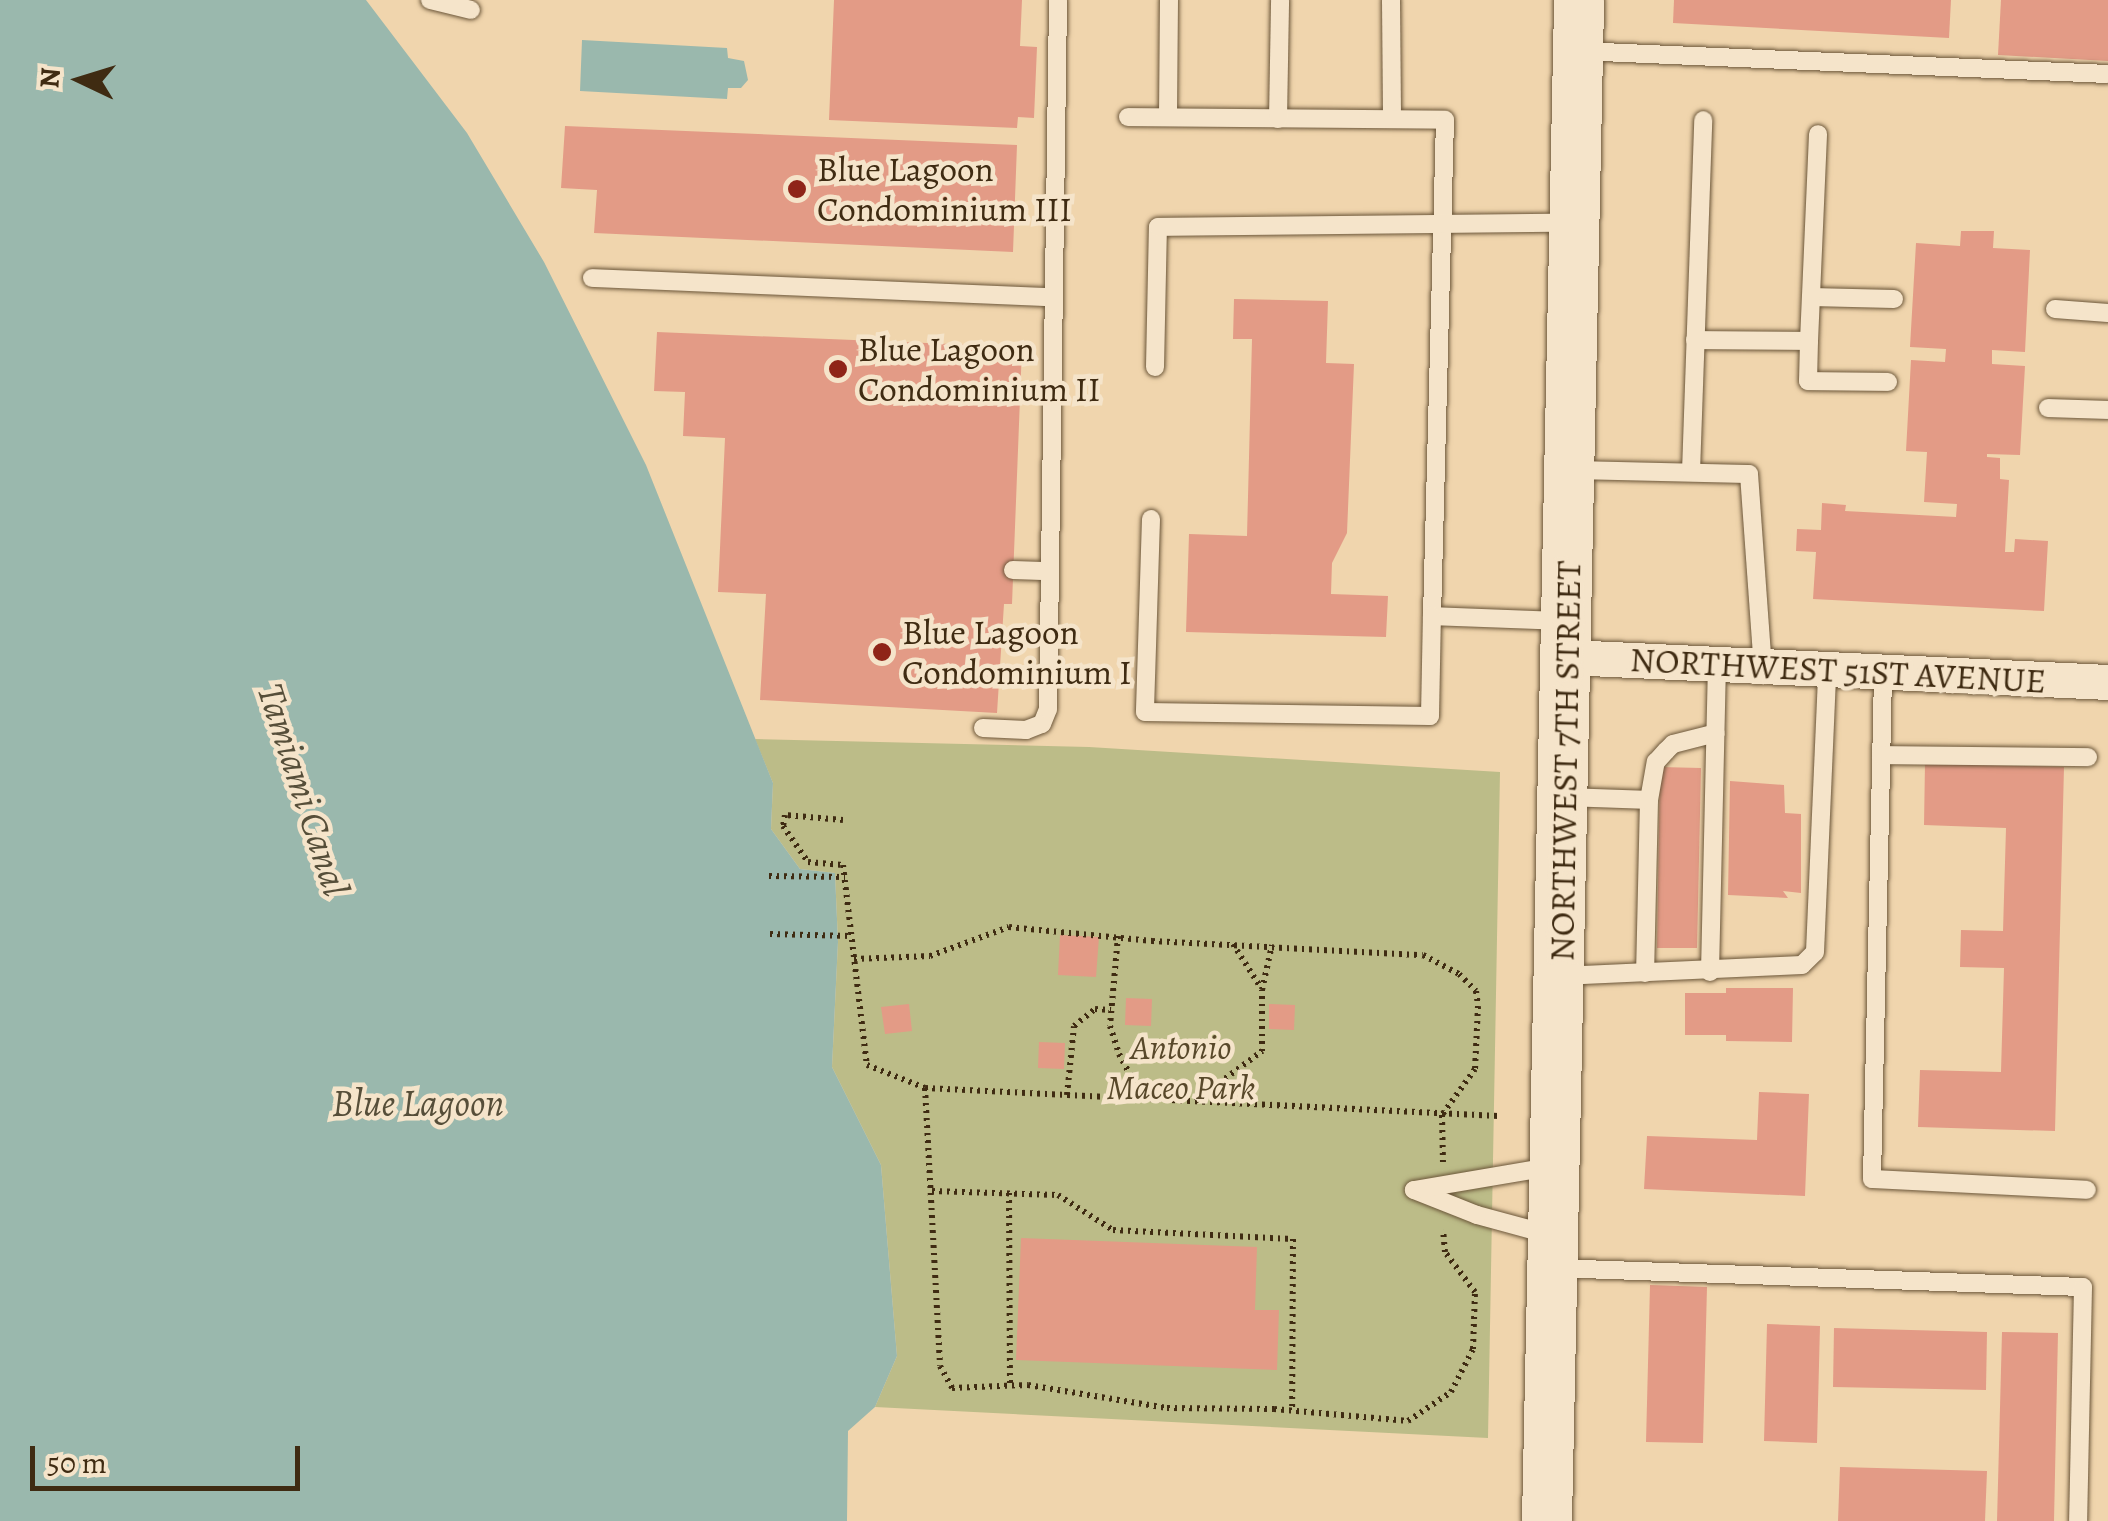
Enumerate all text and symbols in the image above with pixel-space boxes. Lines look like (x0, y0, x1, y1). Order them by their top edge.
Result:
north arrow (30, 30, 130, 130)
text: N (30, 66, 70, 89)
place label: Blue Lagoon Condominium III (817, 148, 1072, 230)
marker: Blue Lagoon Condominium III (786, 178, 808, 200)
place label: Blue Lagoon Condominium II (858, 328, 1100, 410)
marker: Blue Lagoon Condominium II (827, 358, 849, 380)
street label: NORTHWEST 7TH STREET (1541, 560, 1589, 962)
place label: Blue Lagoon Condominium I (902, 611, 1132, 693)
street label: NORTHWEST 51ST AVENUE (1629, 638, 2047, 702)
marker: Blue Lagoon Condominium I (871, 641, 893, 663)
water label: Tamiami Canal (247, 678, 359, 902)
park label: Antonio Maceo Park (1107, 1026, 1255, 1108)
water label: Blue Lagoon (332, 1081, 504, 1127)
scale bar (35, 1426, 305, 1488)
text: 50 m (47, 1443, 107, 1483)

